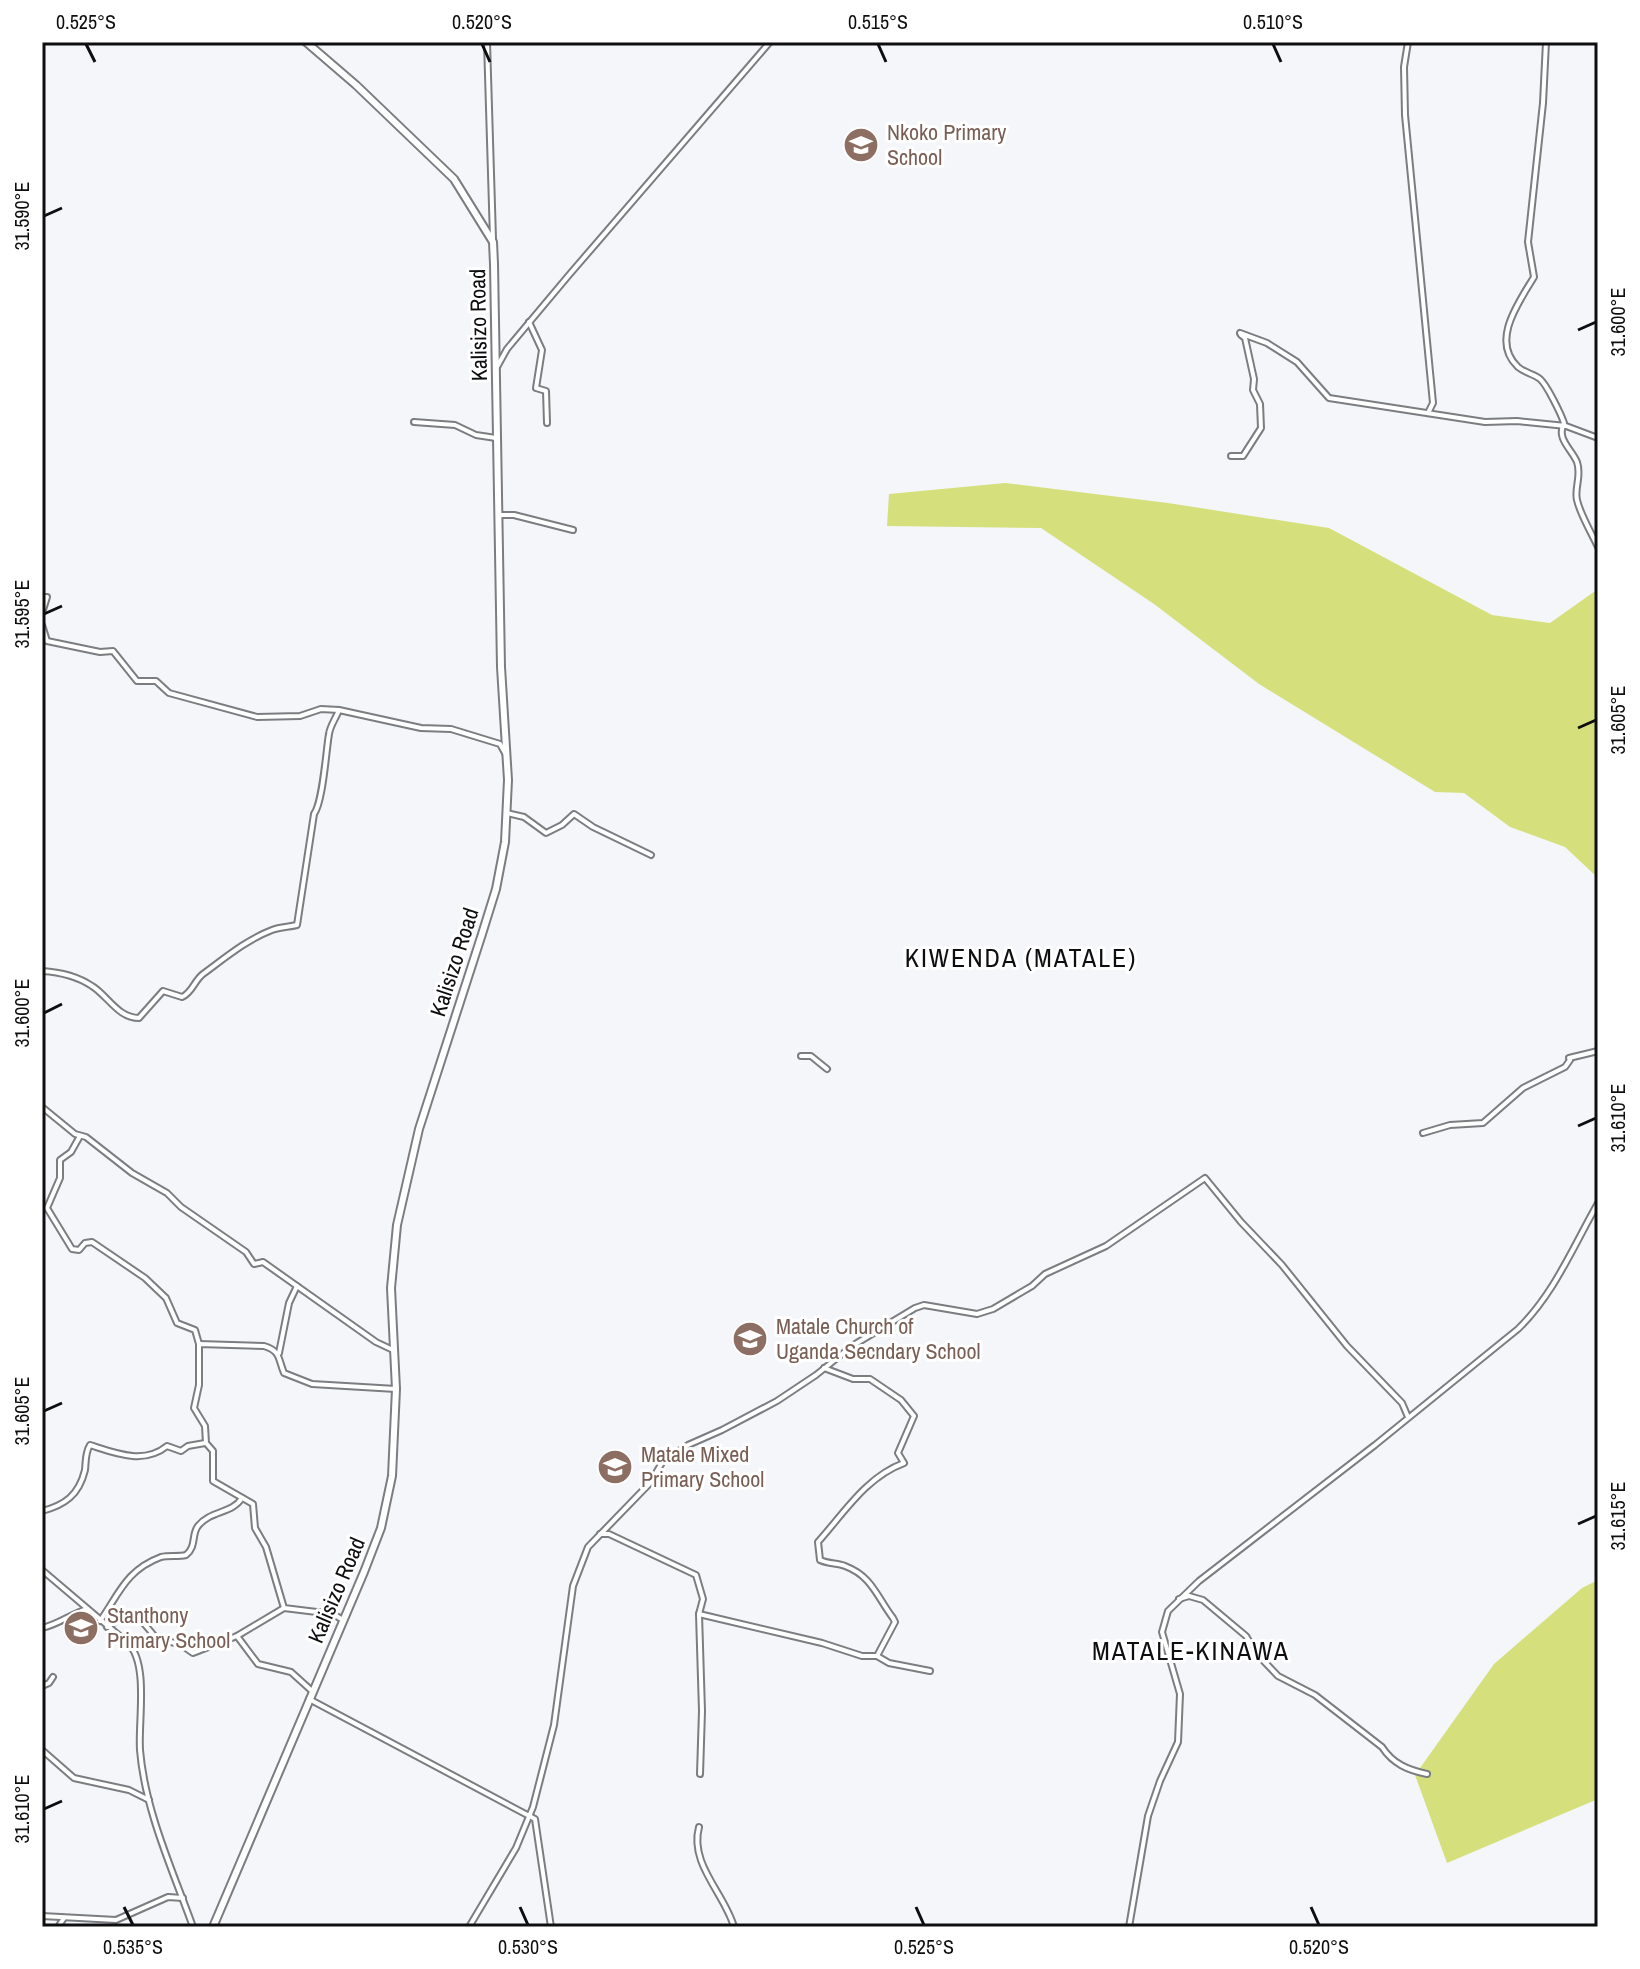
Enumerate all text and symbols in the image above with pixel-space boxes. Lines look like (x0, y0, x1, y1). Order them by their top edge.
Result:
text: 0.525°S (56, 8, 116, 35)
text: 0.520°S (452, 8, 512, 35)
text: 0.515°S (848, 8, 908, 35)
text: 0.510°S (1243, 8, 1303, 35)
place label: Nkoko Primary School (887, 117, 1006, 172)
school or university icon: Nkoko Primary School (842, 126, 880, 164)
text: 31.590°E (8, 181, 35, 251)
street label: Kalisizo Road (462, 269, 494, 381)
text: 31.600°E (1604, 287, 1631, 357)
text: 31.595°E (8, 579, 35, 649)
text: 31.605°E (1604, 685, 1631, 755)
street label: Kalisizo Road (422, 904, 486, 1020)
district label: KIWENDA (MATALE) (905, 940, 1137, 975)
text: 31.600°E (8, 978, 35, 1048)
text: 31.610°E (1604, 1083, 1631, 1153)
place label: Matale Church of Uganda Secndary School (776, 1311, 981, 1366)
school or university icon: Matale Church of Uganda Secndary School (731, 1320, 769, 1358)
text: 31.605°E (8, 1376, 35, 1446)
place label: Matale Mixed Primary School (641, 1439, 764, 1494)
school or university icon: Matale Mixed Primary School (596, 1448, 634, 1486)
text: 31.615°E (1604, 1481, 1631, 1551)
street label: Kalisizo Road (300, 1532, 372, 1648)
place label: Stanthony Primary School (107, 1600, 230, 1655)
school or university icon: Stanthony Primary School (62, 1609, 100, 1647)
district label: MATALE-KINAWA (1092, 1633, 1290, 1668)
text: 31.610°E (8, 1774, 35, 1844)
text: 0.535°S (103, 1933, 163, 1960)
text: 0.530°S (498, 1933, 558, 1960)
text: 0.525°S (894, 1933, 954, 1960)
text: 0.520°S (1289, 1933, 1349, 1960)

